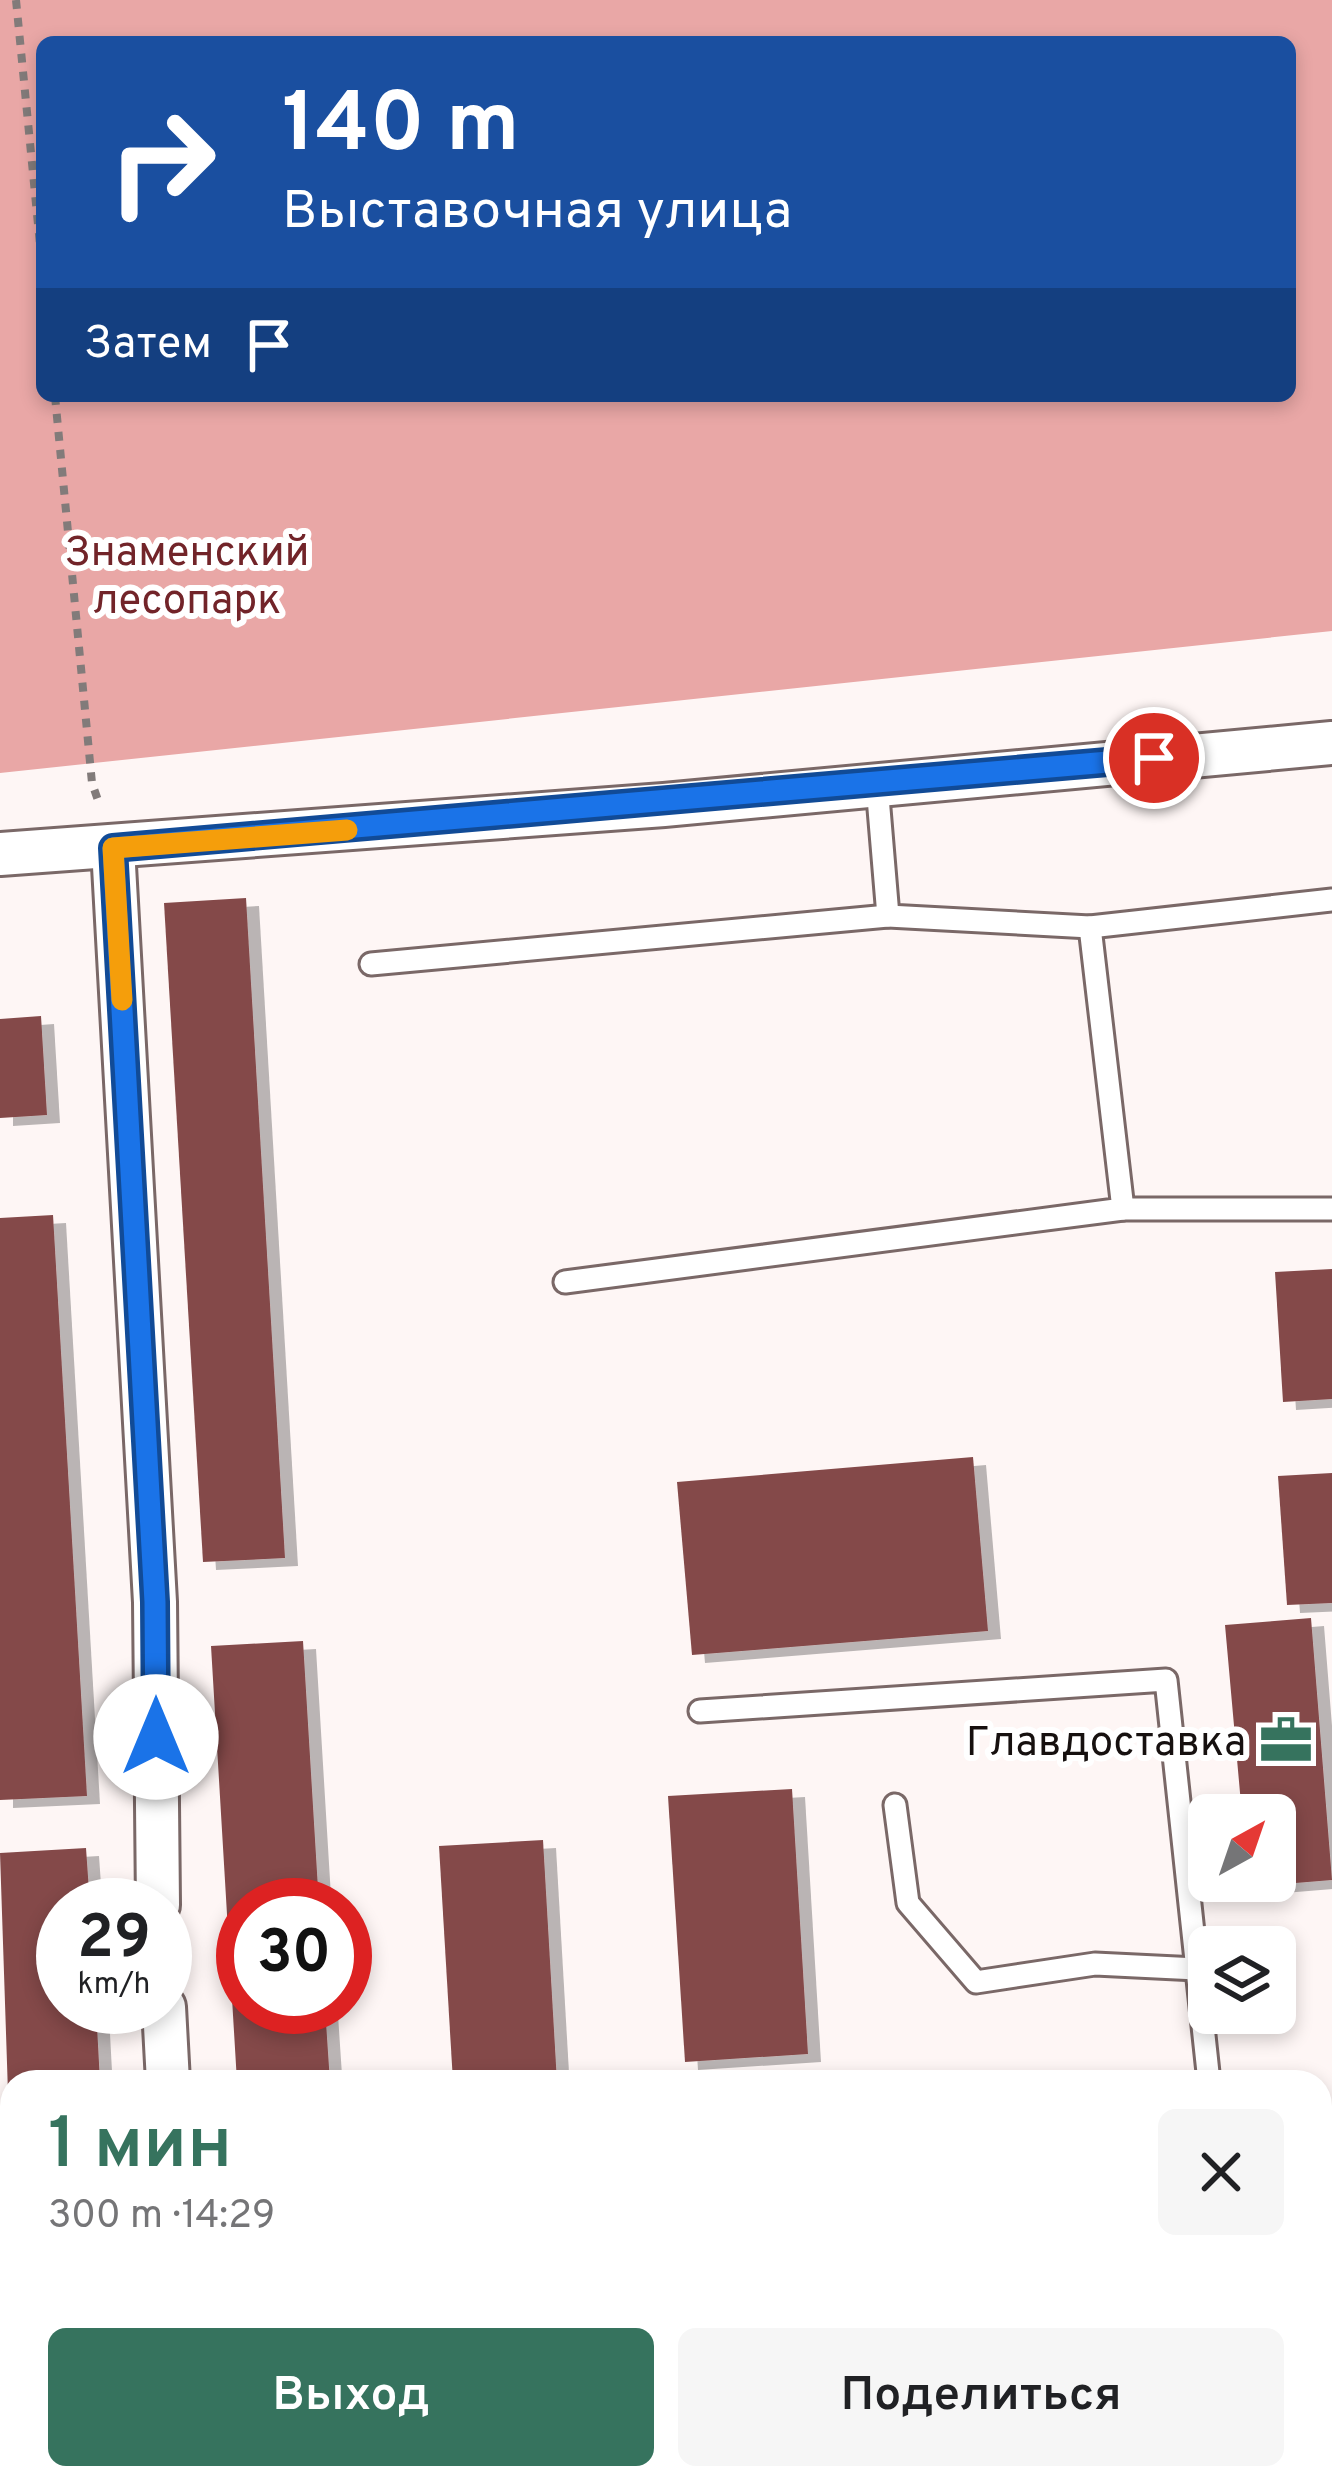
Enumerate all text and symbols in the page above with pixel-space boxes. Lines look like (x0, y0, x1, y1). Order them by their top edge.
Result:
text: 140 m (282, 75, 519, 181)
icon: right (84, 84, 240, 240)
text: Выставочная улица (282, 179, 792, 248)
icon: arrive (236, 312, 302, 378)
text: Затем (84, 317, 212, 374)
park label: Знаменский лесопарк (64, 528, 310, 629)
pin (1103, 707, 1205, 809)
icon: arrive (1121, 725, 1187, 791)
position arrow (93, 1674, 219, 1800)
office icon: Главдоставка (1257, 1711, 1315, 1769)
place label: Главдоставка (966, 1718, 1246, 1771)
north arrow (1188, 1794, 1296, 1902)
map controls (1188, 1794, 1296, 2034)
speed limit sign: 30 (216, 1878, 372, 2034)
text: 29 (77, 1903, 151, 1979)
button: layers (1188, 1926, 1296, 2034)
text: km/h (78, 1967, 150, 2004)
text: 1 мин (48, 2102, 232, 2194)
button: close (1158, 2109, 1284, 2235)
text: 300 m · 14:29 (48, 2193, 275, 2242)
button: Выход (48, 2328, 654, 2466)
button: Поделиться (678, 2328, 1284, 2466)

